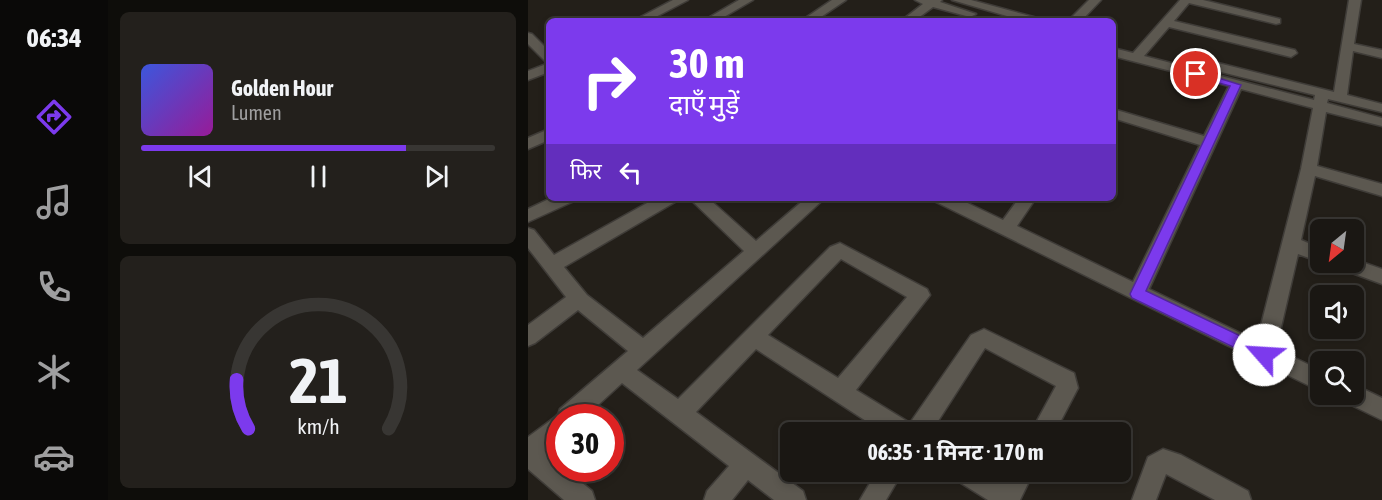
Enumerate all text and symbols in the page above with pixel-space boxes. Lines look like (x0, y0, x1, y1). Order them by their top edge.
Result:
text: 06:34 (26, 22, 82, 53)
text: 30 m (669, 39, 744, 87)
icon: right (570, 42, 648, 120)
pin (1170, 48, 1221, 99)
icon: arrive (1179, 57, 1212, 90)
text: Golden Hour (231, 75, 333, 101)
text: दाएँ मुड़ें (669, 89, 740, 120)
icon: directions (33, 96, 75, 138)
text: Lumen (231, 101, 282, 124)
icon: left (614, 156, 647, 189)
text: फिर (570, 158, 602, 184)
icon: previous (184, 160, 217, 193)
icon: pause (302, 160, 335, 193)
icon: next (420, 160, 453, 193)
icon: music (33, 181, 75, 223)
north arrow (1310, 219, 1364, 273)
map controls (1310, 219, 1364, 405)
icon: phone (33, 266, 75, 308)
button: sound (1310, 285, 1364, 339)
position arrow (1232, 323, 1296, 387)
text: 21 (289, 345, 347, 416)
icon: climate (33, 351, 75, 393)
button: search (1310, 351, 1364, 405)
speed limit sign: 30 (546, 404, 624, 482)
text: km/h (297, 414, 339, 439)
icon: car (33, 436, 75, 478)
text: 06:35 · 1 मिनट · 170 m (867, 439, 1044, 465)

